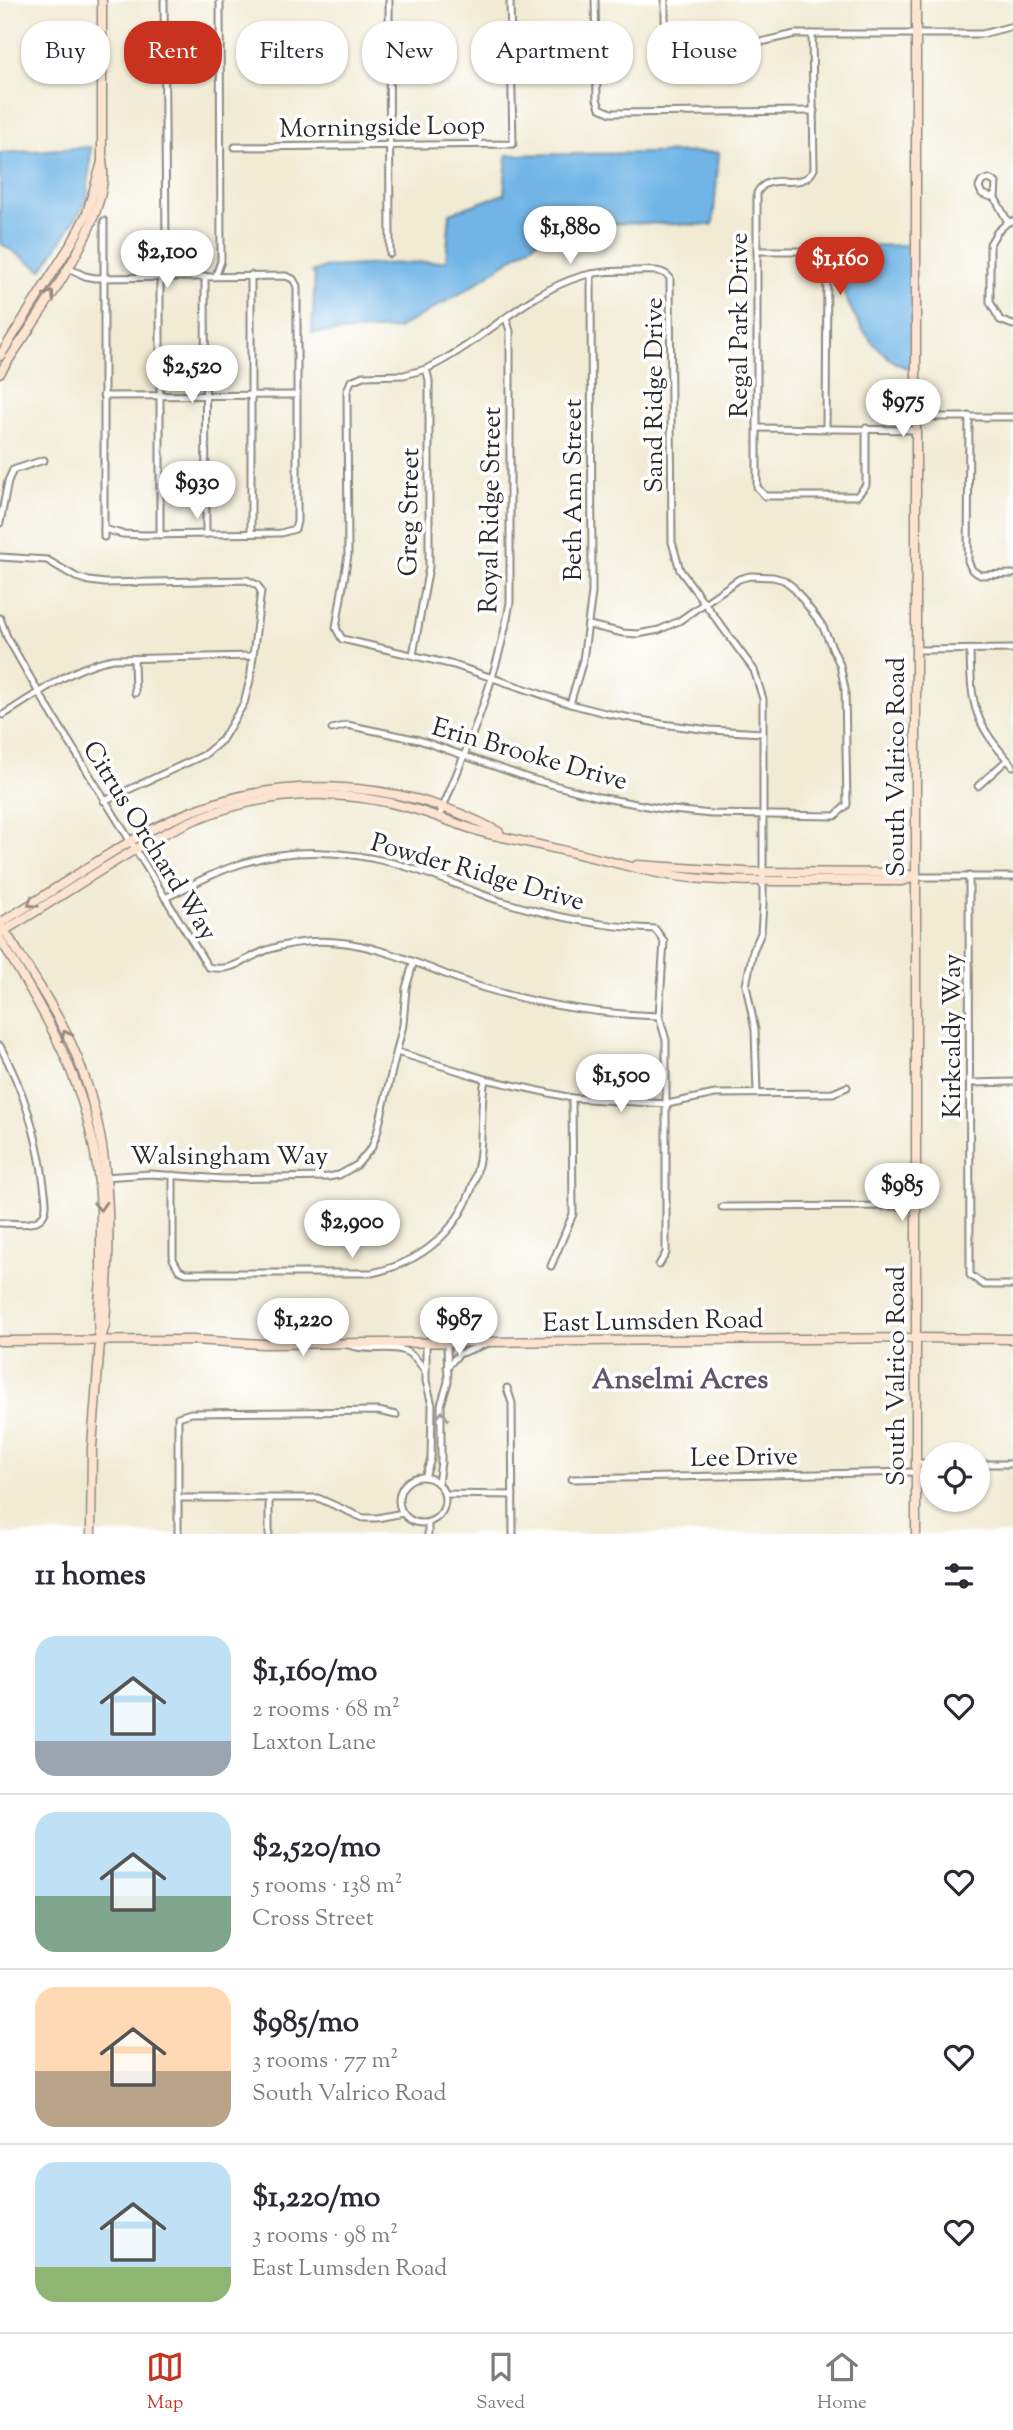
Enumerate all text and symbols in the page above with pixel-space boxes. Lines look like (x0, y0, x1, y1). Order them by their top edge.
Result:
chip: Buy (21, 21, 110, 84)
chip: Rent (124, 21, 222, 84)
chip: Filters (236, 21, 348, 84)
chip: New (362, 21, 457, 84)
chip: Apartment (471, 21, 633, 84)
chip: House (647, 21, 761, 84)
street label: Morningside Loop (279, 108, 485, 149)
pin: $1,880 (513, 206, 627, 266)
text: $1,880 (540, 212, 601, 245)
pin: $2,100 (110, 230, 224, 290)
street label: Regal Park Drive (722, 232, 759, 418)
text: $2,100 (137, 236, 197, 269)
pin: $1,160 (783, 238, 897, 297)
text: $1,160 (811, 243, 869, 276)
one-way arrow (42, 290, 55, 303)
street label: Sand Ridge Drive (637, 297, 674, 493)
pin: $2,520 (135, 346, 249, 405)
text: $2,520 (162, 351, 222, 384)
pin: $975 (862, 380, 944, 439)
text: $975 (882, 385, 924, 418)
street label: Beth Ann Street (556, 399, 593, 581)
street label: Royal Ridge Street (471, 406, 512, 614)
street label: Greg Street (391, 447, 430, 577)
pin: $930 (156, 462, 238, 521)
text: $930 (175, 467, 219, 500)
street label: South Valrico Road (879, 657, 916, 877)
street label: Erin Brooke Drive (427, 710, 632, 801)
street label: Citrus Orchard Way (72, 734, 225, 949)
street label: Powder Ridge Drive (366, 825, 588, 922)
one-way arrow (26, 895, 39, 908)
street label: Kirkcaldy Way (935, 953, 972, 1118)
one-way arrow (61, 1030, 75, 1042)
pin: $1,500 (564, 1054, 678, 1114)
text: $1,500 (592, 1060, 650, 1093)
street label: Walsingham Way (130, 1139, 328, 1176)
pin: $985 (861, 1164, 943, 1223)
text: $985 (881, 1169, 923, 1202)
pin: $2,900 (295, 1200, 409, 1260)
one-way arrow (92, 1201, 107, 1212)
text: $2,900 (320, 1206, 384, 1239)
street label: South Valrico Road (879, 1266, 916, 1486)
pin: $1,220 (246, 1298, 360, 1358)
pin: $987 (418, 1298, 500, 1357)
street label: East Lumsden Road (542, 1302, 764, 1343)
text: $987 (436, 1303, 482, 1336)
text: $1,220 (273, 1304, 333, 1337)
district label: Anselmi Acres (592, 1361, 768, 1401)
one-way arrow (434, 1410, 449, 1421)
street label: Lee Drive (690, 1439, 798, 1478)
map controls (920, 1442, 990, 1512)
button: locate (920, 1442, 990, 1512)
text: 11 homes (35, 1555, 146, 1598)
icon: filters (940, 1557, 978, 1595)
text: $1,160/mo (252, 1651, 377, 1694)
icon: home (91, 1664, 175, 1748)
icon: heart (940, 1687, 978, 1725)
text: 2 rooms · 68 m² (252, 1694, 400, 1727)
text: Laxton Lane (252, 1727, 376, 1760)
text: $2,520/mo (252, 1827, 381, 1870)
icon: home (91, 1840, 175, 1924)
icon: heart (940, 1863, 978, 1901)
text: 5 rooms · 138 m² (252, 1870, 403, 1903)
text: Cross Street (252, 1903, 374, 1936)
text: $985/mo (252, 2002, 359, 2045)
icon: home (91, 2015, 175, 2099)
icon: heart (940, 2038, 978, 2076)
text: 3 rooms · 77 m² (252, 2045, 398, 2078)
text: South Valrico Road (252, 2078, 446, 2111)
text: $1,220/mo (252, 2177, 380, 2220)
icon: home (91, 2190, 175, 2274)
icon: heart (940, 2213, 978, 2251)
text: 3 rooms · 98 m² (252, 2220, 398, 2253)
text: East Lumsden Road (252, 2253, 447, 2286)
tab: Map (146, 2348, 184, 2417)
tab: Saved (476, 2348, 525, 2417)
tab: Home (817, 2348, 867, 2417)

